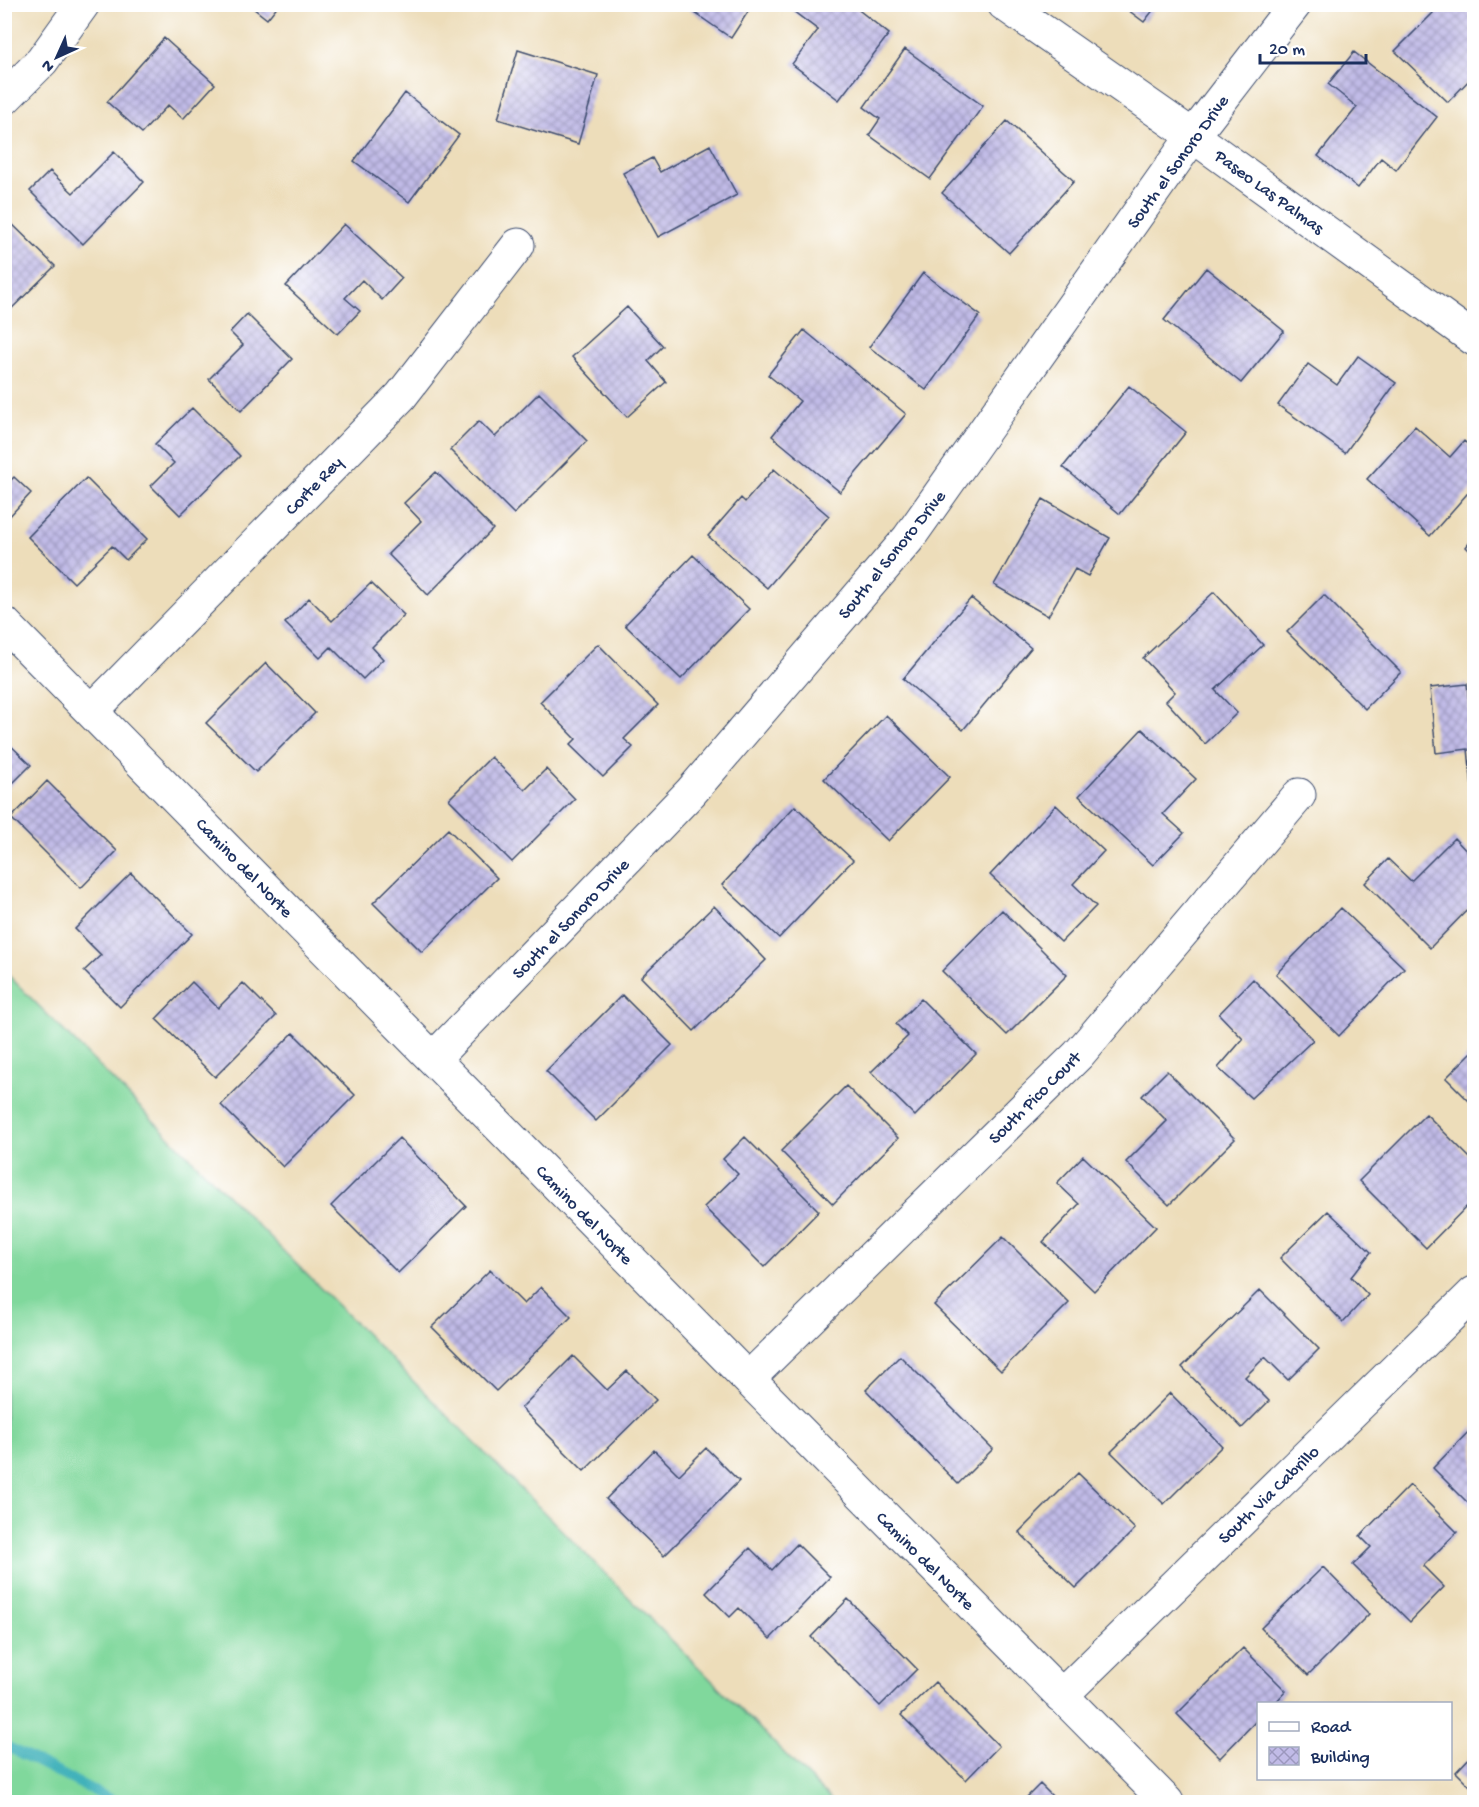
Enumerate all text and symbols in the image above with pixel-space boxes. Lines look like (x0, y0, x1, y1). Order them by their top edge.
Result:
north arrow (27, 27, 87, 87)
scale bar (1260, 27, 1366, 65)
text: 20 m (1269, 40, 1305, 61)
text: N (38, 54, 59, 76)
street label: South el Sonoro Drive (1124, 91, 1235, 233)
street label: Paseo Las Palmas (1209, 146, 1328, 241)
street label: Corte Rey (282, 453, 348, 521)
street label: South el Sonoro Drive (835, 486, 952, 624)
street label: Camino del Norte (190, 814, 297, 924)
street label: South el Sonoro Drive (509, 854, 635, 984)
street label: South Pico Court (985, 1047, 1088, 1149)
street label: Camino del Norte (530, 1161, 637, 1271)
street label: South Via Cabrillo (1215, 1442, 1325, 1549)
street label: Camino del Norte (871, 1508, 978, 1616)
legend (1257, 1702, 1452, 1780)
text: Road (1311, 1718, 1352, 1739)
text: Building (1310, 1748, 1370, 1769)

